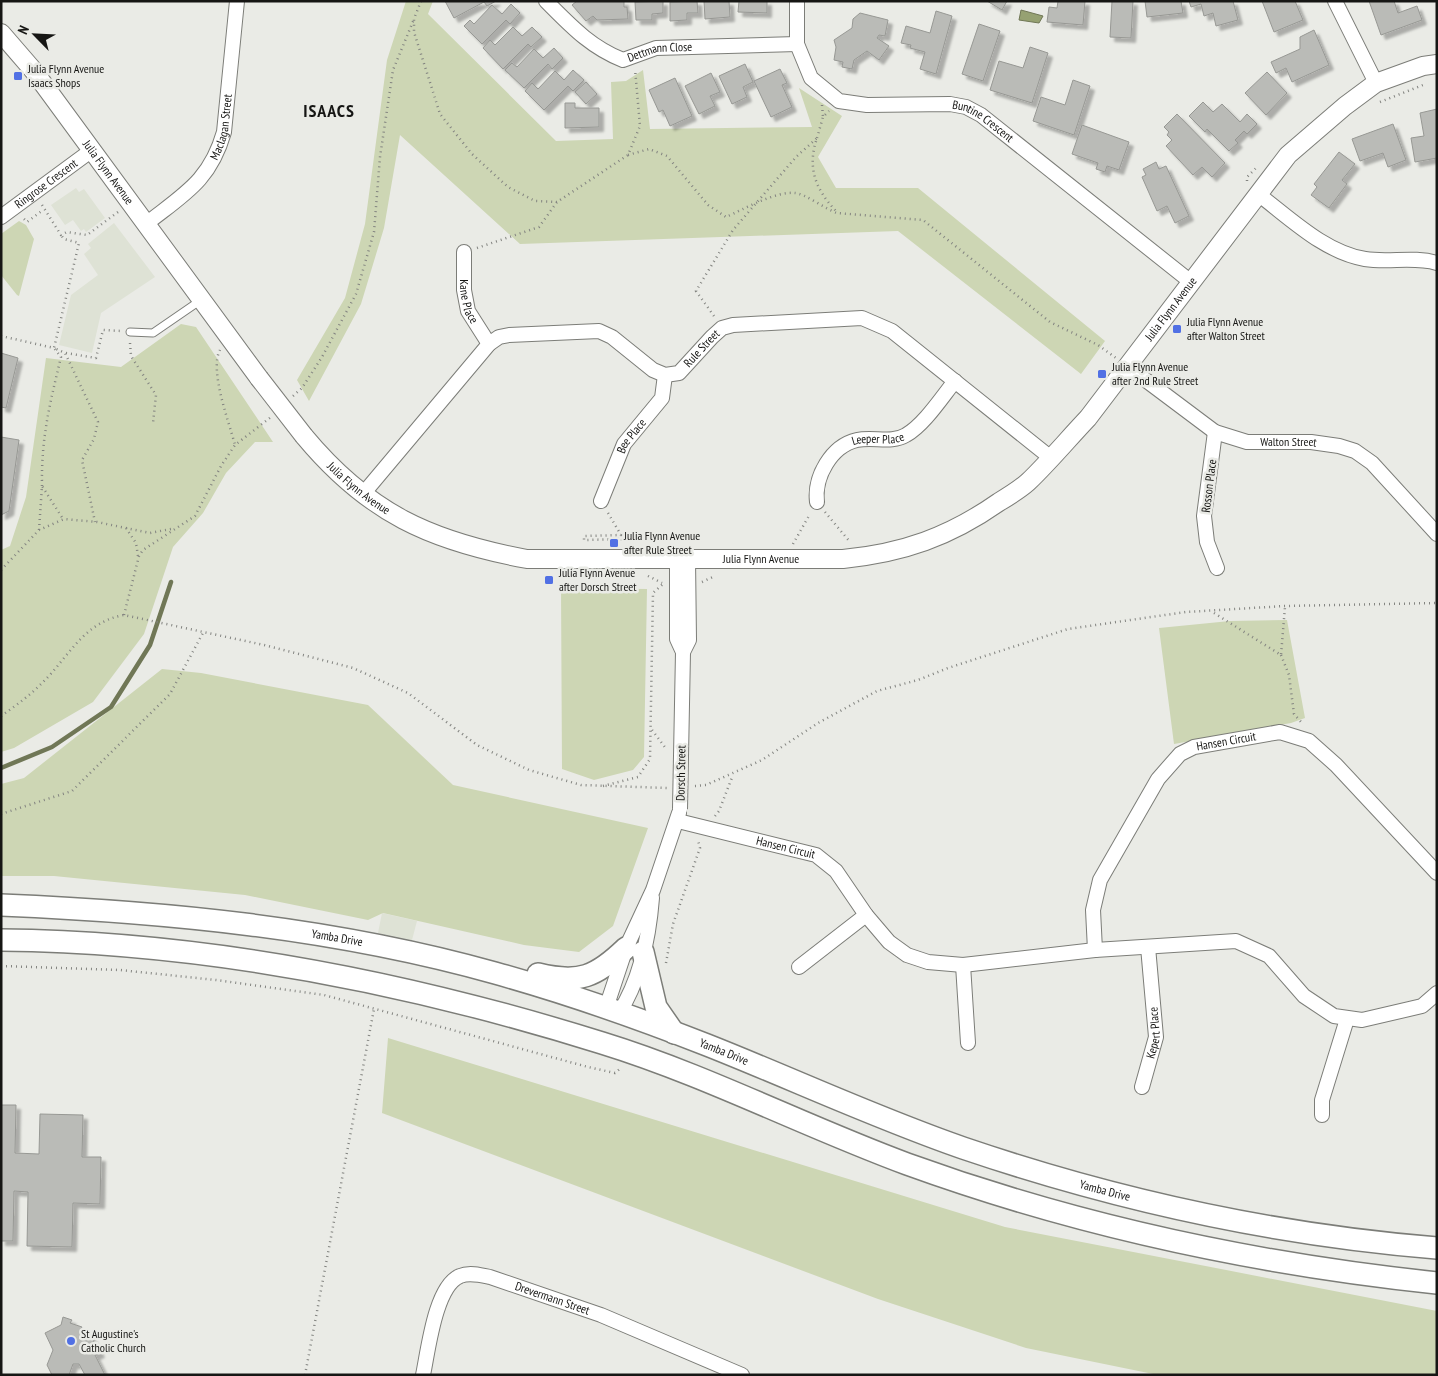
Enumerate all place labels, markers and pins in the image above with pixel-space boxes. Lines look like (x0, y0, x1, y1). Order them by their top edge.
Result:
place label: Julia Flynn Avenue Isaacs Shops (27, 61, 104, 90)
marker: Julia Flynn Avenue Isaacs Shops (12, 70, 24, 82)
place label: Julia Flynn Avenue after Walton Street (1186, 314, 1266, 343)
marker: Julia Flynn Avenue after Walton Street (1171, 323, 1183, 335)
place label: Julia Flynn Avenue after 2nd Rule Street (1111, 359, 1199, 388)
marker: Julia Flynn Avenue after 2nd Rule Street (1096, 368, 1108, 380)
place label: Julia Flynn Avenue after Rule Street (623, 528, 700, 557)
marker: Julia Flynn Avenue after Rule Street (608, 537, 620, 549)
place label: Julia Flynn Avenue after Dorsch Street (558, 565, 637, 594)
marker: Julia Flynn Avenue after Dorsch Street (543, 574, 555, 586)
place label: St Augustine's Catholic Church (81, 1326, 146, 1355)
marker: St Augustine's Catholic Church (65, 1335, 77, 1347)

